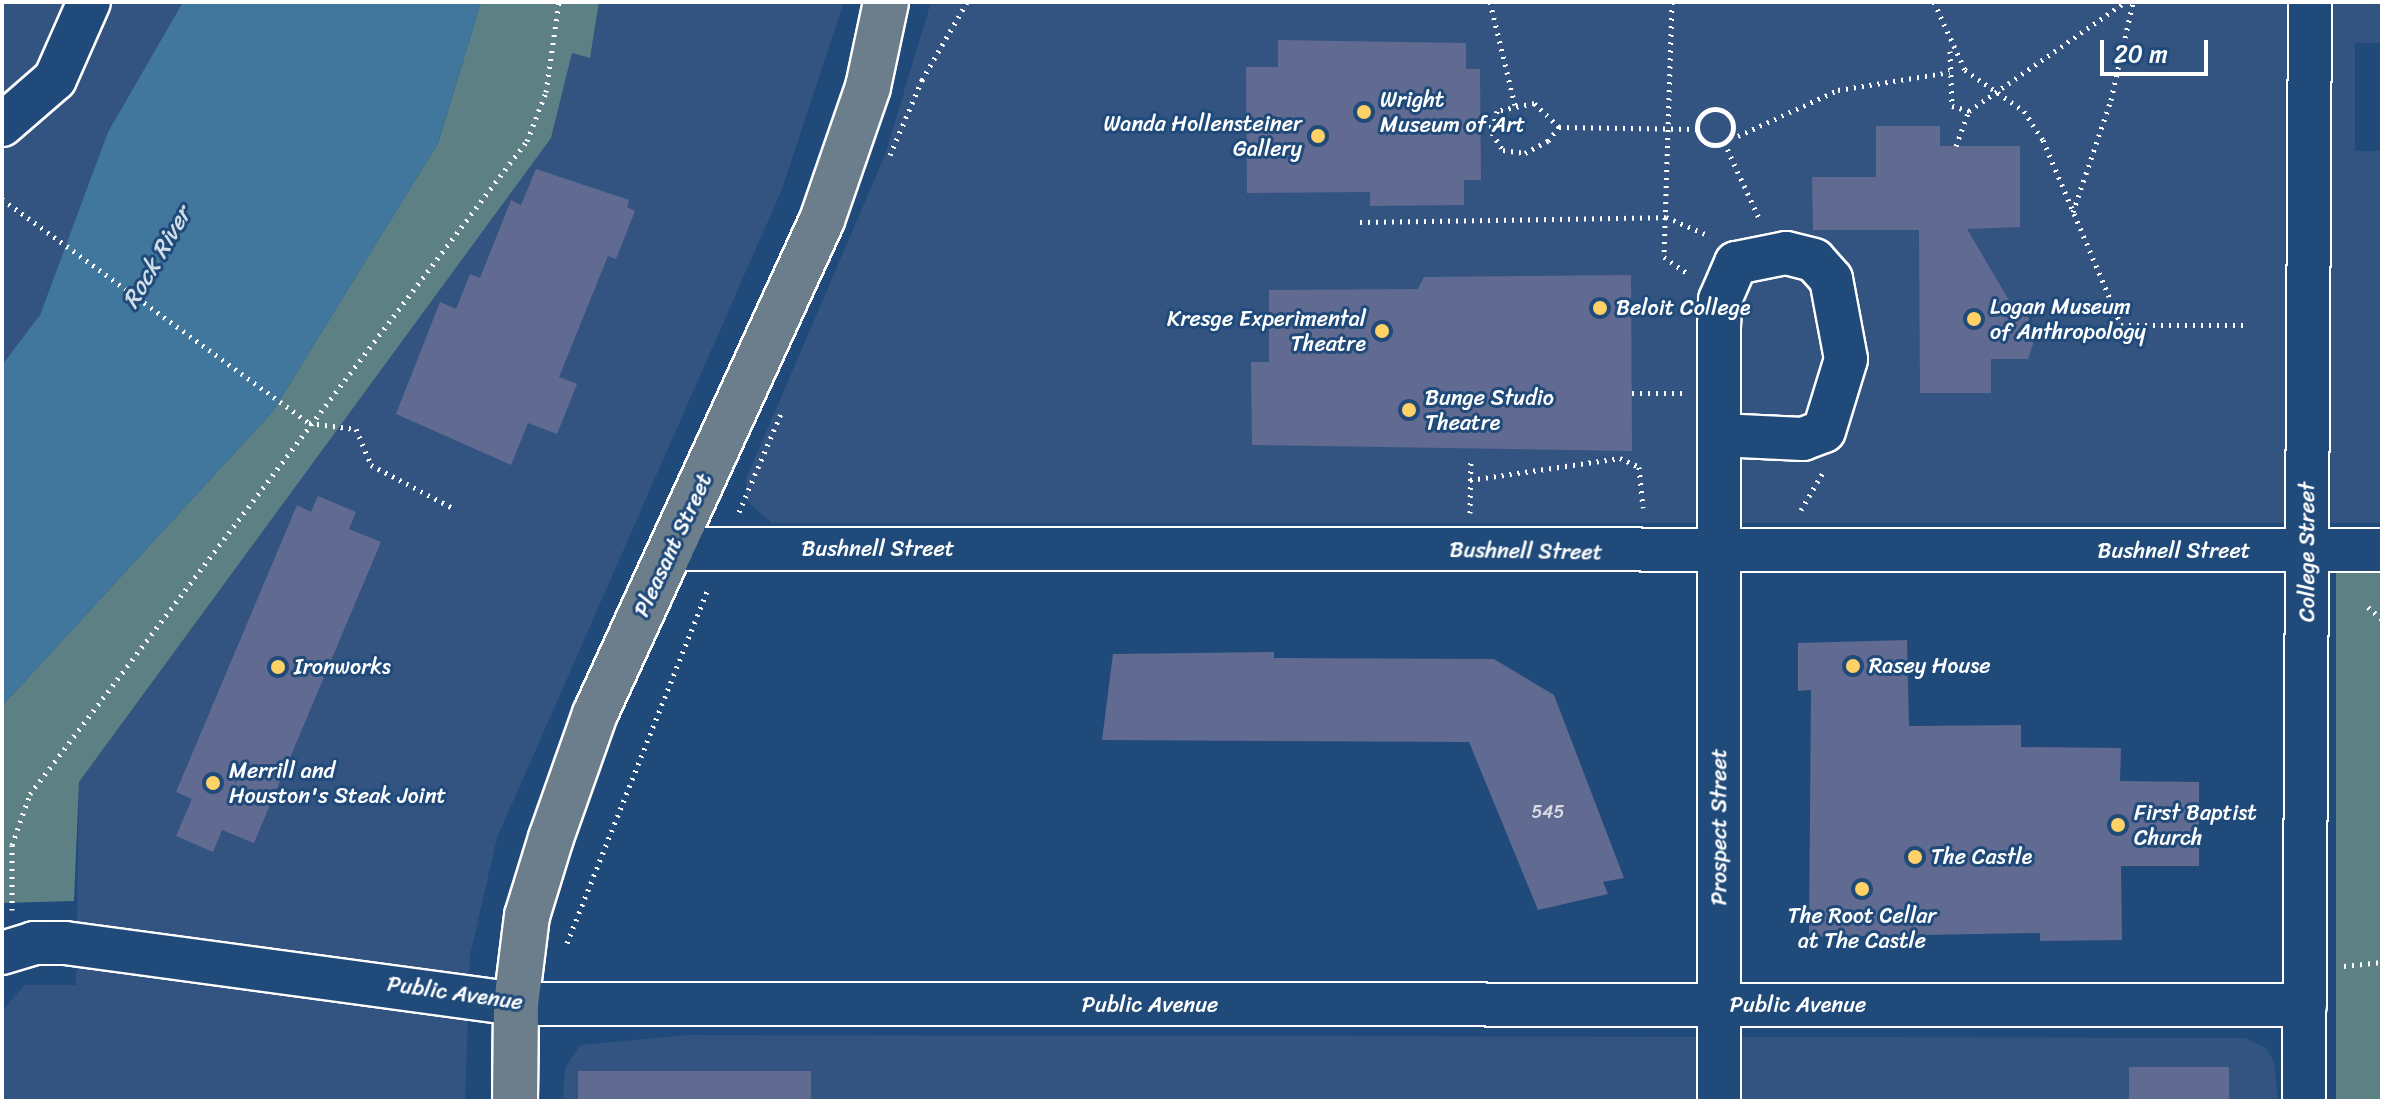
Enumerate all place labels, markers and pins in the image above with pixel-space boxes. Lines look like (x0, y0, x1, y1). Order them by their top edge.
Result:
place label: Wright Museum of Art (1380, 86, 1525, 138)
marker: Wright Museum of Art (1355, 103, 1373, 121)
place label: Wanda Hollensteiner Gallery (1103, 110, 1302, 162)
marker: Wanda Hollensteiner Gallery (1309, 127, 1327, 145)
place label: Logan Museum of Anthropology (1990, 293, 2147, 344)
place label: Beloit College (1616, 295, 1751, 321)
marker: Beloit College (1591, 299, 1609, 317)
place label: Kresge Experimental Theatre (1167, 305, 1366, 356)
marker: Logan Museum of Anthropology (1965, 310, 1983, 328)
marker: Kresge Experimental Theatre (1373, 322, 1391, 340)
place label: Bunge Studio Theatre (1425, 384, 1554, 436)
marker: Bunge Studio Theatre (1400, 401, 1418, 419)
place label: Rasey House (1869, 653, 1991, 679)
place label: Ironworks (294, 654, 391, 680)
marker: Rasey House (1844, 657, 1862, 675)
marker: Ironworks (269, 658, 287, 676)
place label: Merrill and Houston's Steak Joint (229, 757, 446, 808)
marker: Merrill and Houston's Steak Joint (204, 774, 222, 792)
place label: First Baptist Church (2134, 799, 2257, 850)
marker: First Baptist Church (2109, 816, 2127, 834)
place label: The Castle (1931, 844, 2034, 870)
marker: The Castle (1906, 848, 1924, 866)
marker: The Root Cellar at The Castle (1853, 880, 1871, 898)
place label: The Root Cellar at The Castle (1787, 902, 1937, 954)

